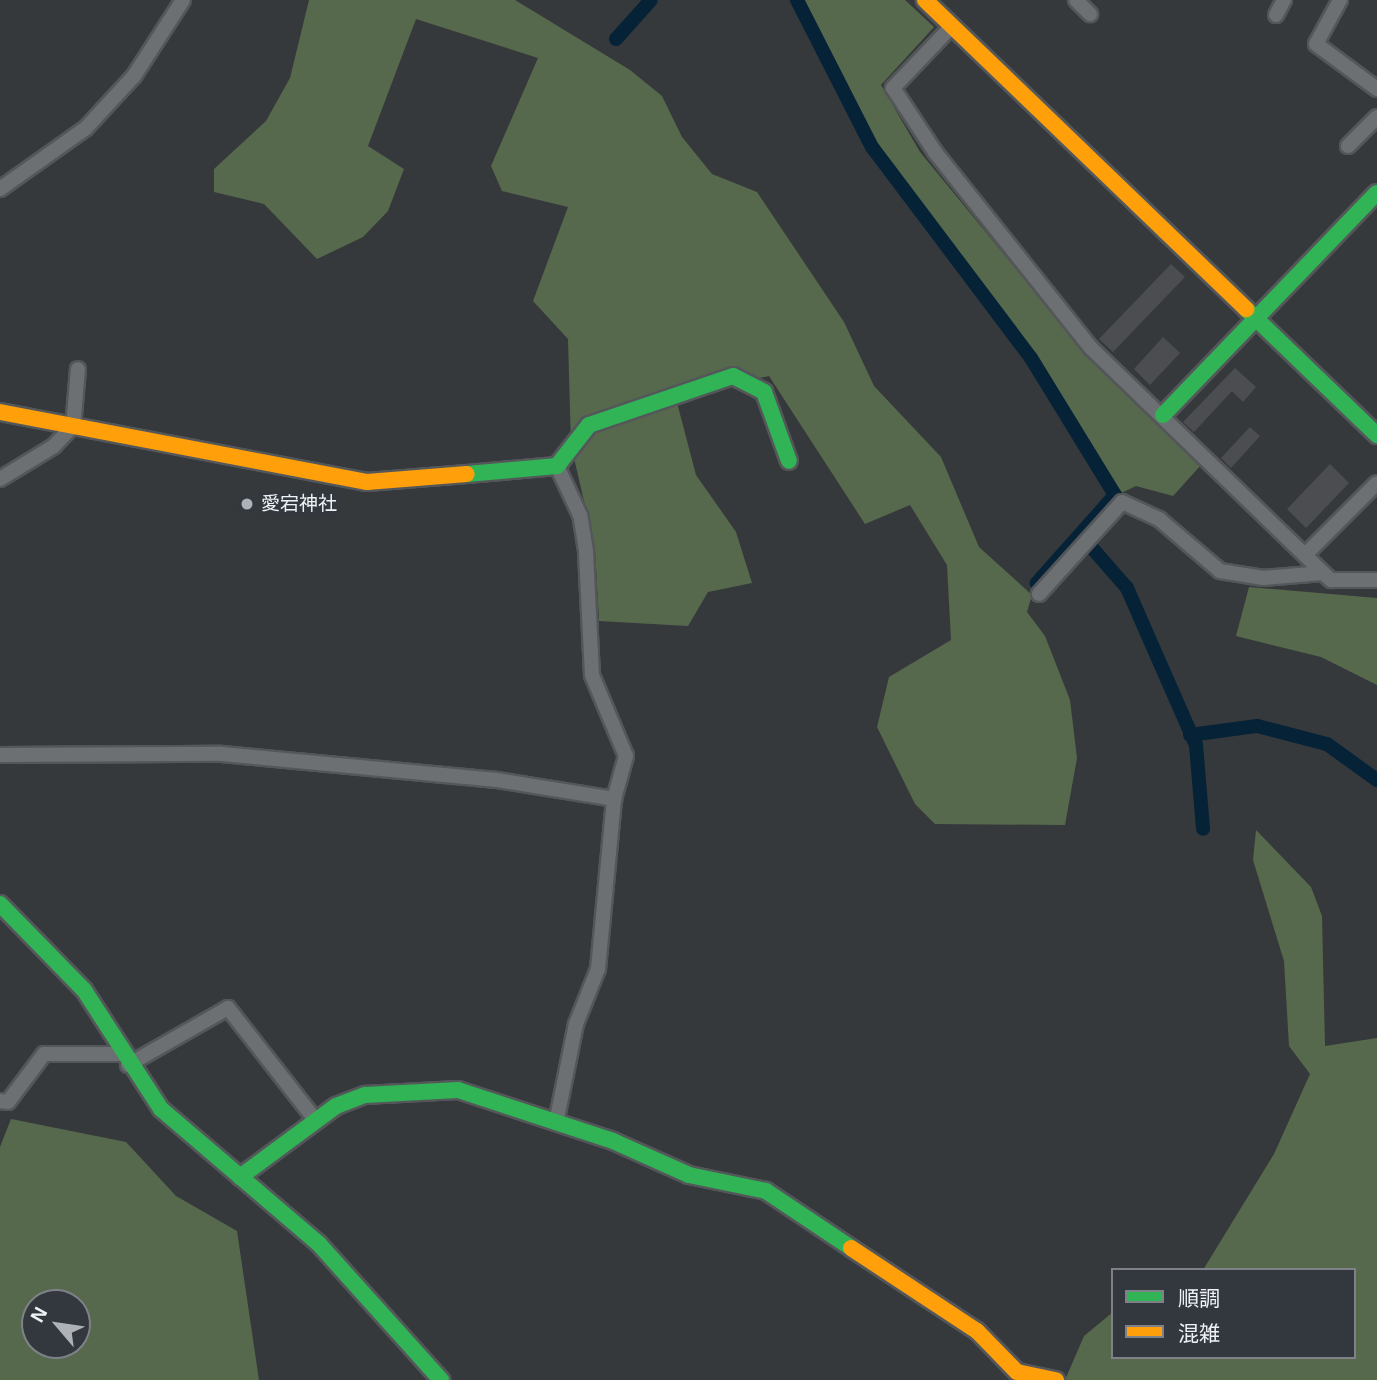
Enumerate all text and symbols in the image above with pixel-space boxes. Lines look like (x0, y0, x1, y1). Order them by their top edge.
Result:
place label: 愛宕神社 (261, 493, 337, 515)
marker: 愛宕神社 (239, 496, 255, 512)
legend (1111, 1268, 1356, 1359)
text: 順調 (1178, 1287, 1220, 1310)
north arrow (21, 1289, 91, 1359)
text: N (26, 1303, 51, 1326)
text: 混雑 (1178, 1322, 1220, 1345)

